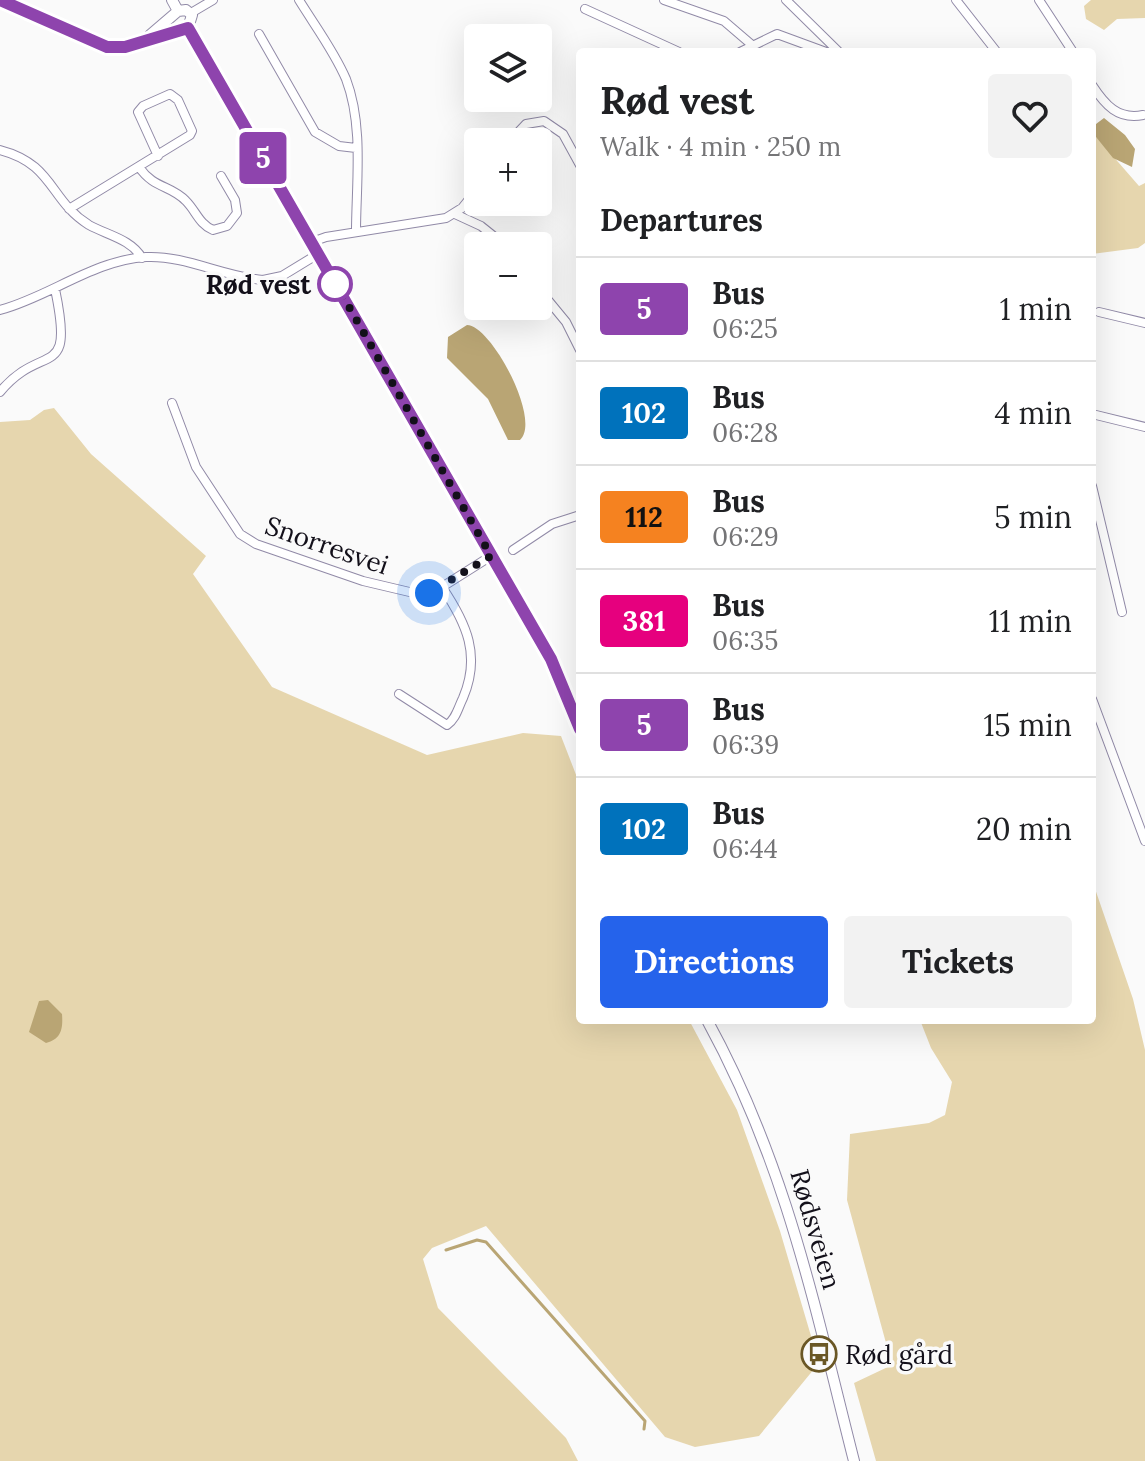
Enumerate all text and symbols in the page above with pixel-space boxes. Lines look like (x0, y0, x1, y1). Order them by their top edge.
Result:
map controls (464, 24, 552, 320)
button: layers (464, 24, 552, 112)
button: heart (988, 74, 1072, 158)
text: Rød vest (600, 76, 754, 124)
button: + (464, 128, 552, 216)
text: Walk · 4 min · 250 m (600, 130, 841, 163)
line badge: 5 (237, 132, 289, 184)
text: 5 (255, 140, 271, 176)
text: Departures (600, 201, 763, 239)
button: − (464, 232, 552, 320)
marker: Rød vest (318, 267, 352, 301)
place label: Rød vest (205, 268, 312, 301)
text: Bus (712, 274, 765, 312)
text: 1 min (1000, 290, 1072, 328)
text: 5 (636, 291, 652, 327)
text: 06:25 (712, 312, 778, 345)
text: Bus (712, 378, 765, 416)
text: 4 min (994, 394, 1072, 432)
text: 102 (622, 395, 666, 431)
text: 06:28 (712, 416, 778, 449)
text: Bus (712, 482, 765, 520)
text: 5 min (994, 498, 1072, 536)
text: 112 (625, 499, 663, 535)
street label: Snorresvei (261, 508, 393, 582)
text: 06:29 (712, 520, 779, 553)
your location (409, 573, 449, 613)
text: Bus (712, 586, 765, 624)
text: 11 min (989, 602, 1072, 640)
text: 381 (622, 603, 666, 639)
text: 06:35 (712, 624, 778, 657)
text: Bus (712, 690, 765, 728)
text: 15 min (983, 706, 1072, 744)
text: 5 (636, 707, 652, 743)
text: 06:39 (712, 728, 779, 761)
text: Bus (712, 794, 765, 832)
text: 20 min (976, 810, 1072, 848)
text: 102 (622, 811, 666, 847)
text: 06:44 (712, 832, 778, 865)
button: Directions (600, 916, 828, 1008)
button: Tickets (844, 916, 1072, 1008)
street label: Rødsveien (783, 1165, 849, 1293)
bus stop icon: Rød gård (800, 1335, 838, 1373)
place label: Rød gård (845, 1338, 953, 1371)

